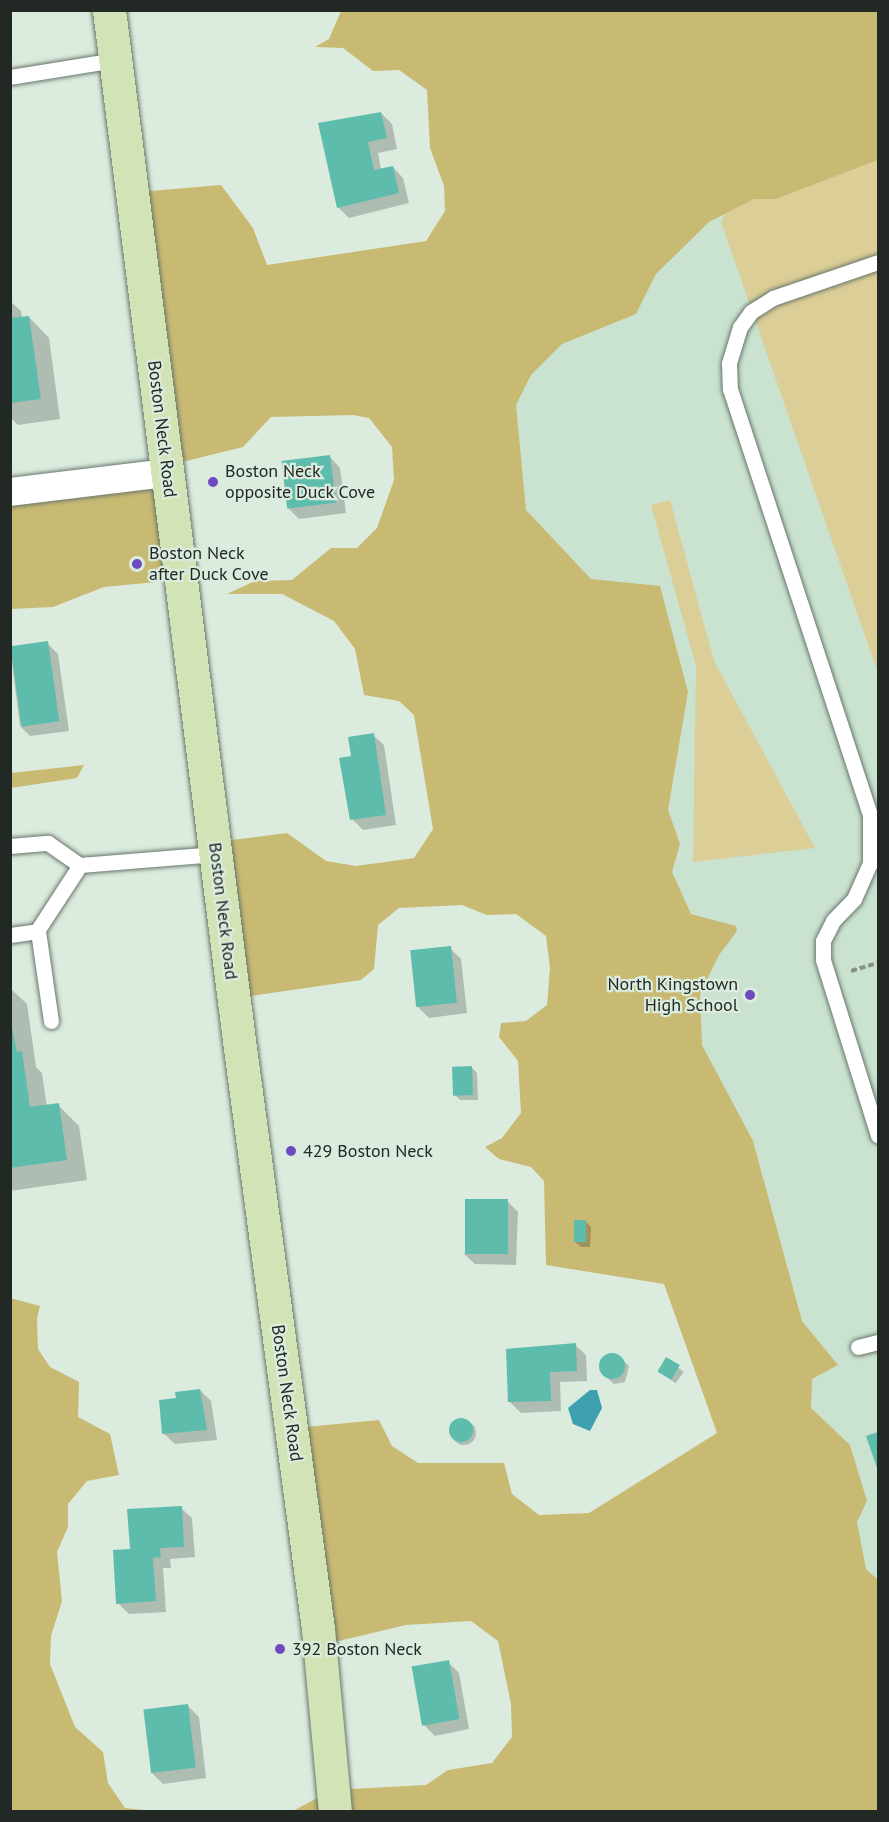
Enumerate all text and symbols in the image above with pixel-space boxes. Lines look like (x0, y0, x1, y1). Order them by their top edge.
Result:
street label: Boston Neck Road (143, 359, 181, 499)
place label: Boston Neck opposite Duck Cove (225, 461, 376, 504)
marker: Boston Neck opposite Duck Cove (206, 475, 220, 489)
place label: Boston Neck after Duck Cove (149, 543, 269, 586)
marker: Boston Neck after Duck Cove (130, 557, 144, 571)
street label: Boston Neck Road (204, 841, 242, 981)
place label: North Kingstown High School (608, 974, 738, 1016)
marker: North Kingstown High School (743, 988, 757, 1002)
place label: 429 Boston Neck (303, 1140, 433, 1162)
marker: 429 Boston Neck (284, 1144, 298, 1158)
street label: Boston Neck Road (267, 1323, 307, 1463)
place label: 392 Boston Neck (292, 1638, 422, 1660)
marker: 392 Boston Neck (273, 1642, 287, 1656)

